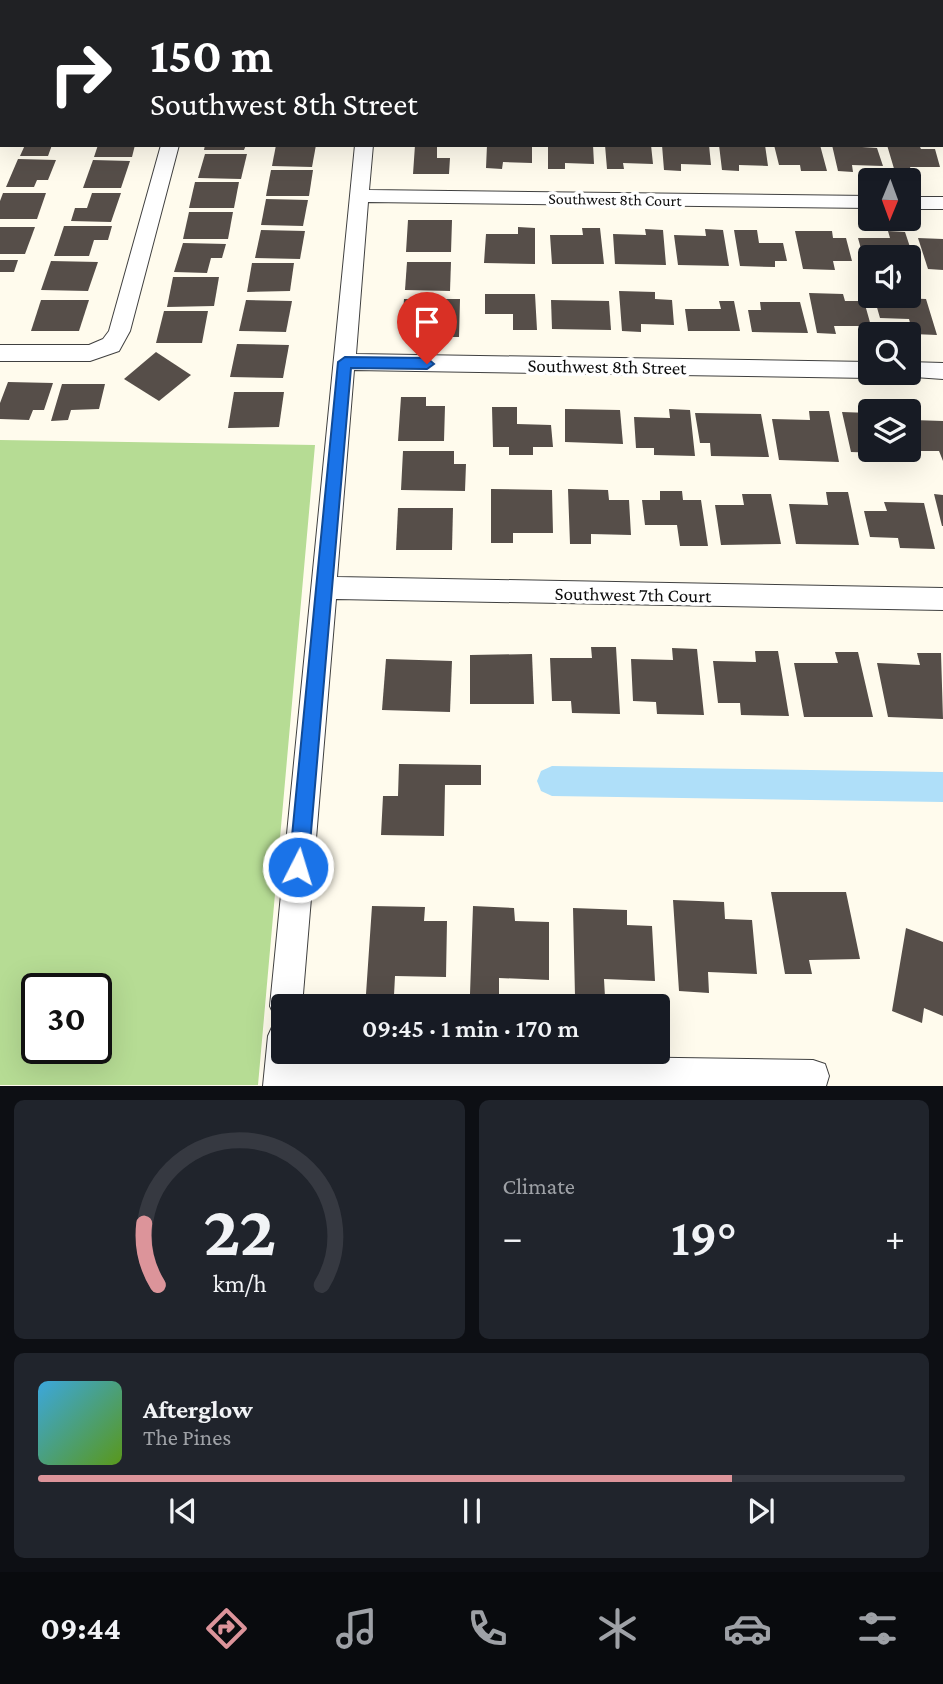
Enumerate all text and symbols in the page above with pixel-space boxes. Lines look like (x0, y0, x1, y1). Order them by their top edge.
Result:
icon: right (35, 28, 126, 119)
text: 150 m (150, 28, 273, 83)
text: Southwest 8th Street (150, 86, 418, 122)
north arrow (858, 168, 920, 231)
map controls (858, 168, 921, 462)
street label: Southwest 8th Court (548, 190, 682, 209)
button: sound (858, 245, 921, 308)
pin (397, 292, 457, 364)
icon: arrive (408, 303, 446, 341)
button: search (858, 322, 921, 385)
street label: Southwest 8th Street (527, 355, 687, 378)
button: layers (858, 399, 921, 462)
street label: Southwest 7th Court (554, 583, 712, 606)
position arrow (261, 830, 335, 904)
speed limit sign: 30 (21, 973, 112, 1064)
text: 09:45 · 1 min · 170 m (362, 1014, 579, 1043)
text: Climate (503, 1173, 575, 1199)
text: 22 (203, 1191, 276, 1272)
text: 19° (671, 1208, 737, 1266)
text: − (503, 1216, 523, 1258)
text: + (885, 1216, 905, 1258)
text: km/h (212, 1270, 266, 1297)
text: Afterglow (143, 1395, 253, 1424)
text: The Pines (143, 1424, 231, 1450)
icon: previous (164, 1492, 202, 1530)
icon: pause (453, 1492, 491, 1530)
icon: next (742, 1492, 780, 1530)
icon: directions (202, 1604, 251, 1653)
icon: music (332, 1604, 381, 1653)
icon: phone (463, 1604, 512, 1653)
icon: climate (593, 1604, 642, 1653)
icon: car (723, 1604, 772, 1653)
icon: filters (853, 1604, 902, 1653)
text: 09:44 (41, 1610, 121, 1646)

